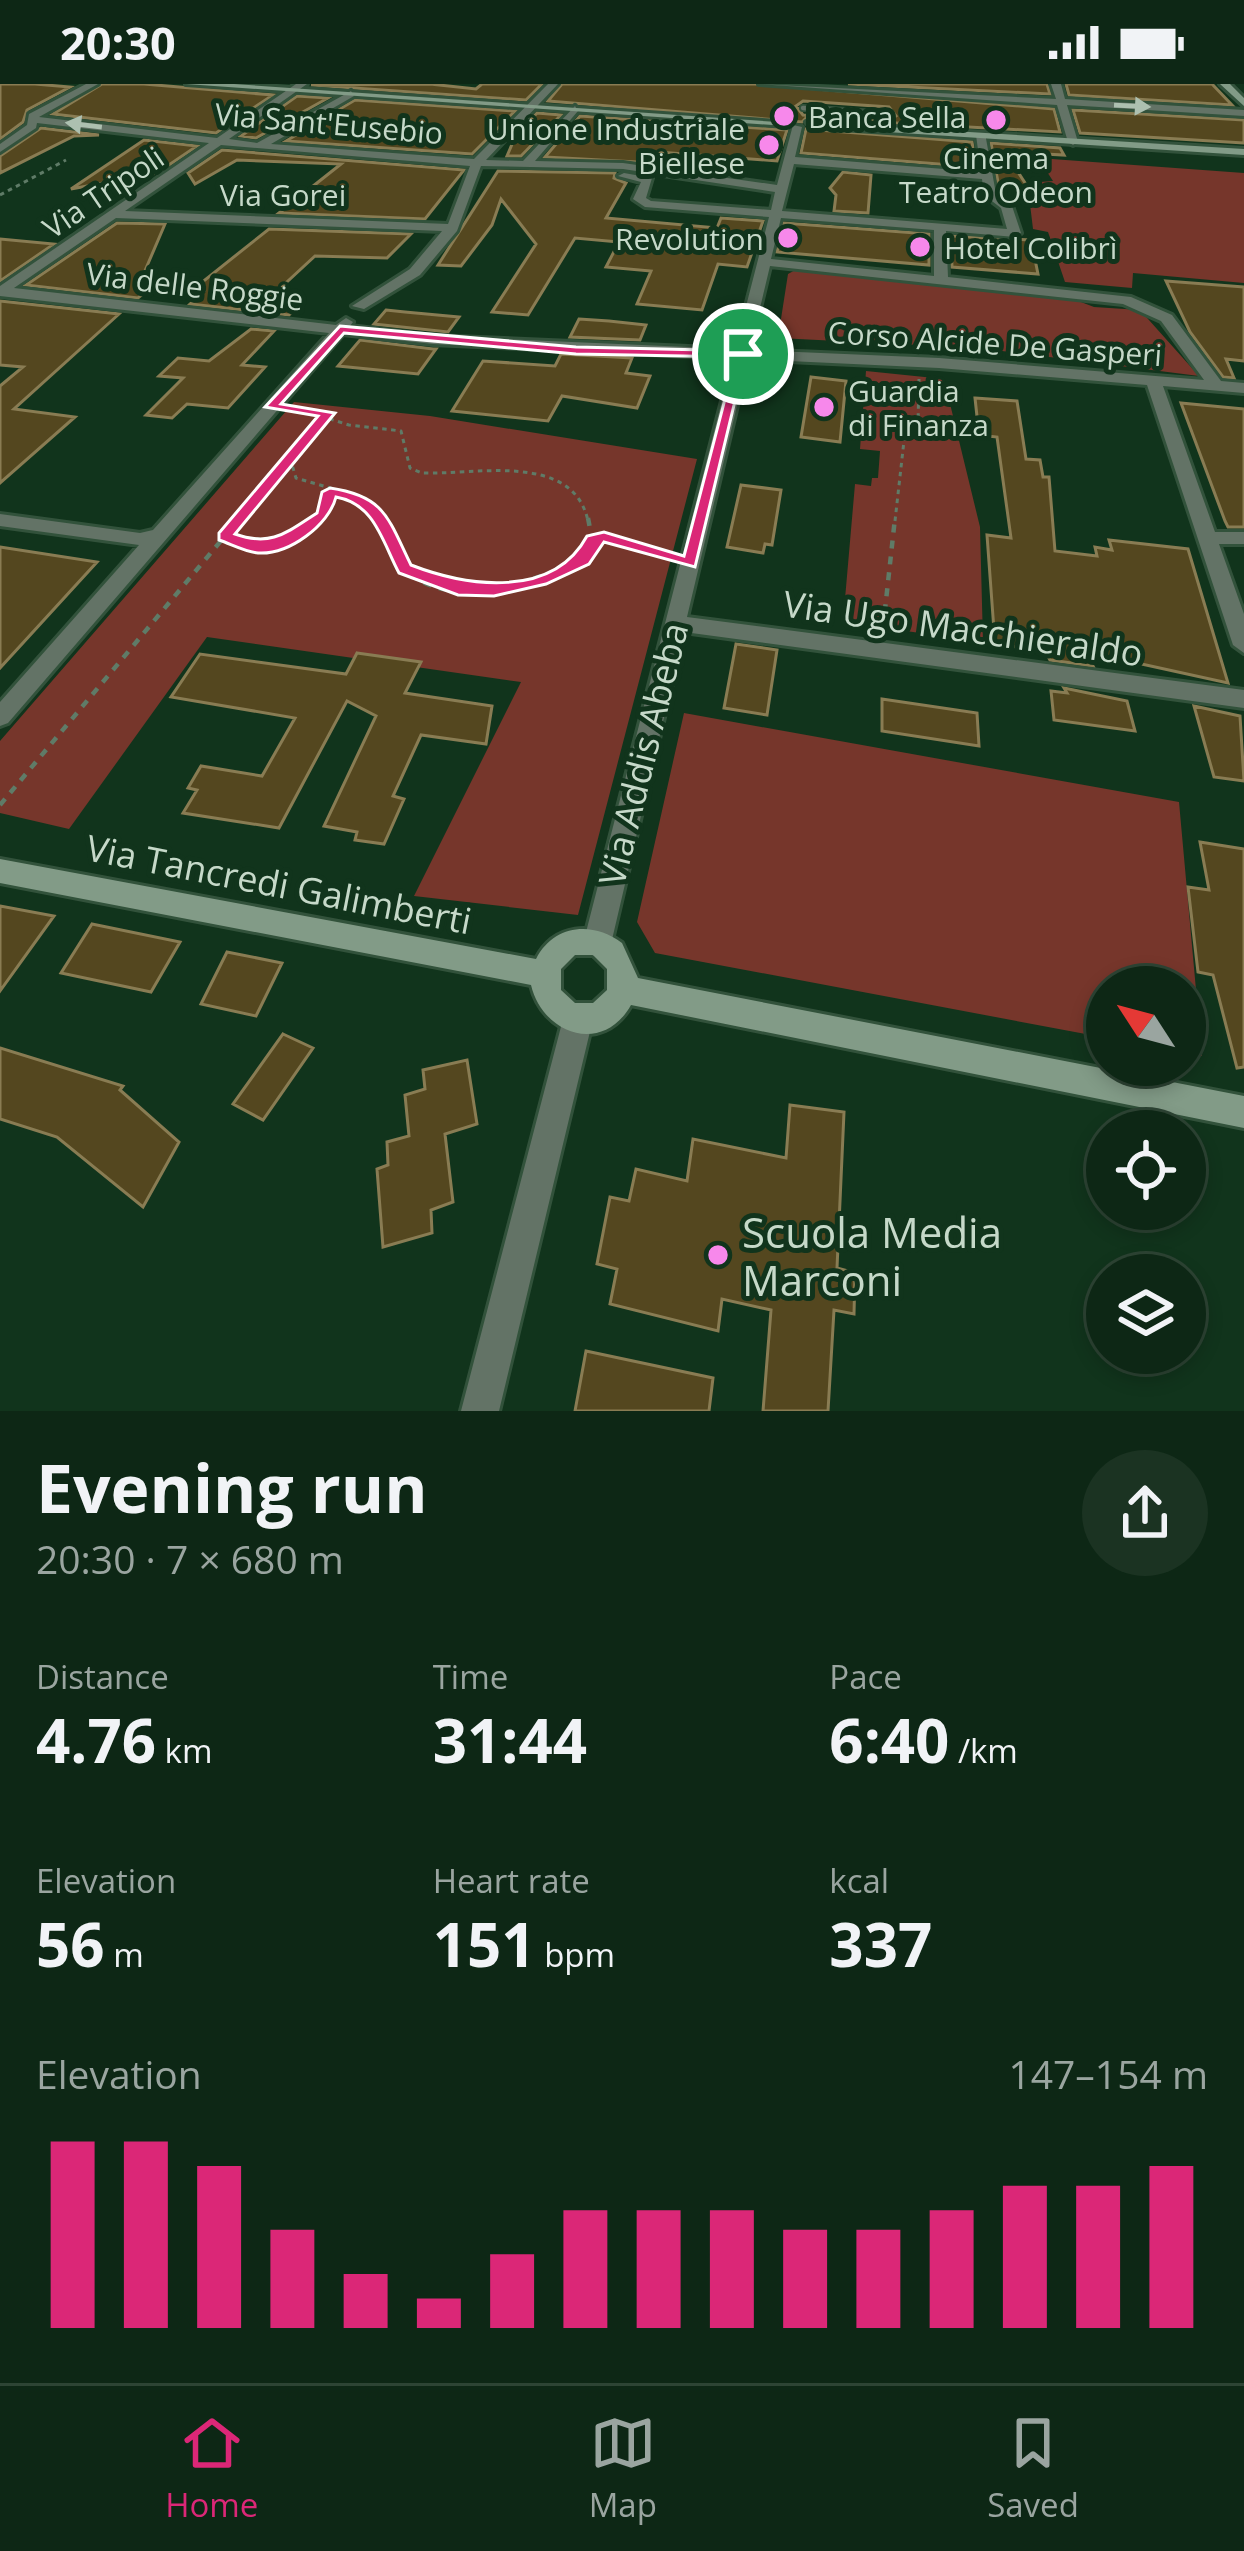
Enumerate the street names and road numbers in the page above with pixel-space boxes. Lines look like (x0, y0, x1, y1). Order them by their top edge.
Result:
street label: Via Sant'Eusebio (213, 93, 445, 153)
street label: Via Tripoli (34, 136, 172, 248)
street label: Via Gorei (220, 174, 346, 215)
street label: Via delle Roggie (84, 252, 306, 320)
street label: Corso Alcide De Gasperi (826, 311, 1164, 375)
street label: Via Ugo Macchieraldo (780, 579, 1146, 677)
street label: Via Addis Abeba (587, 617, 699, 891)
street label: Via Tancredi Galimberti (82, 823, 476, 945)

